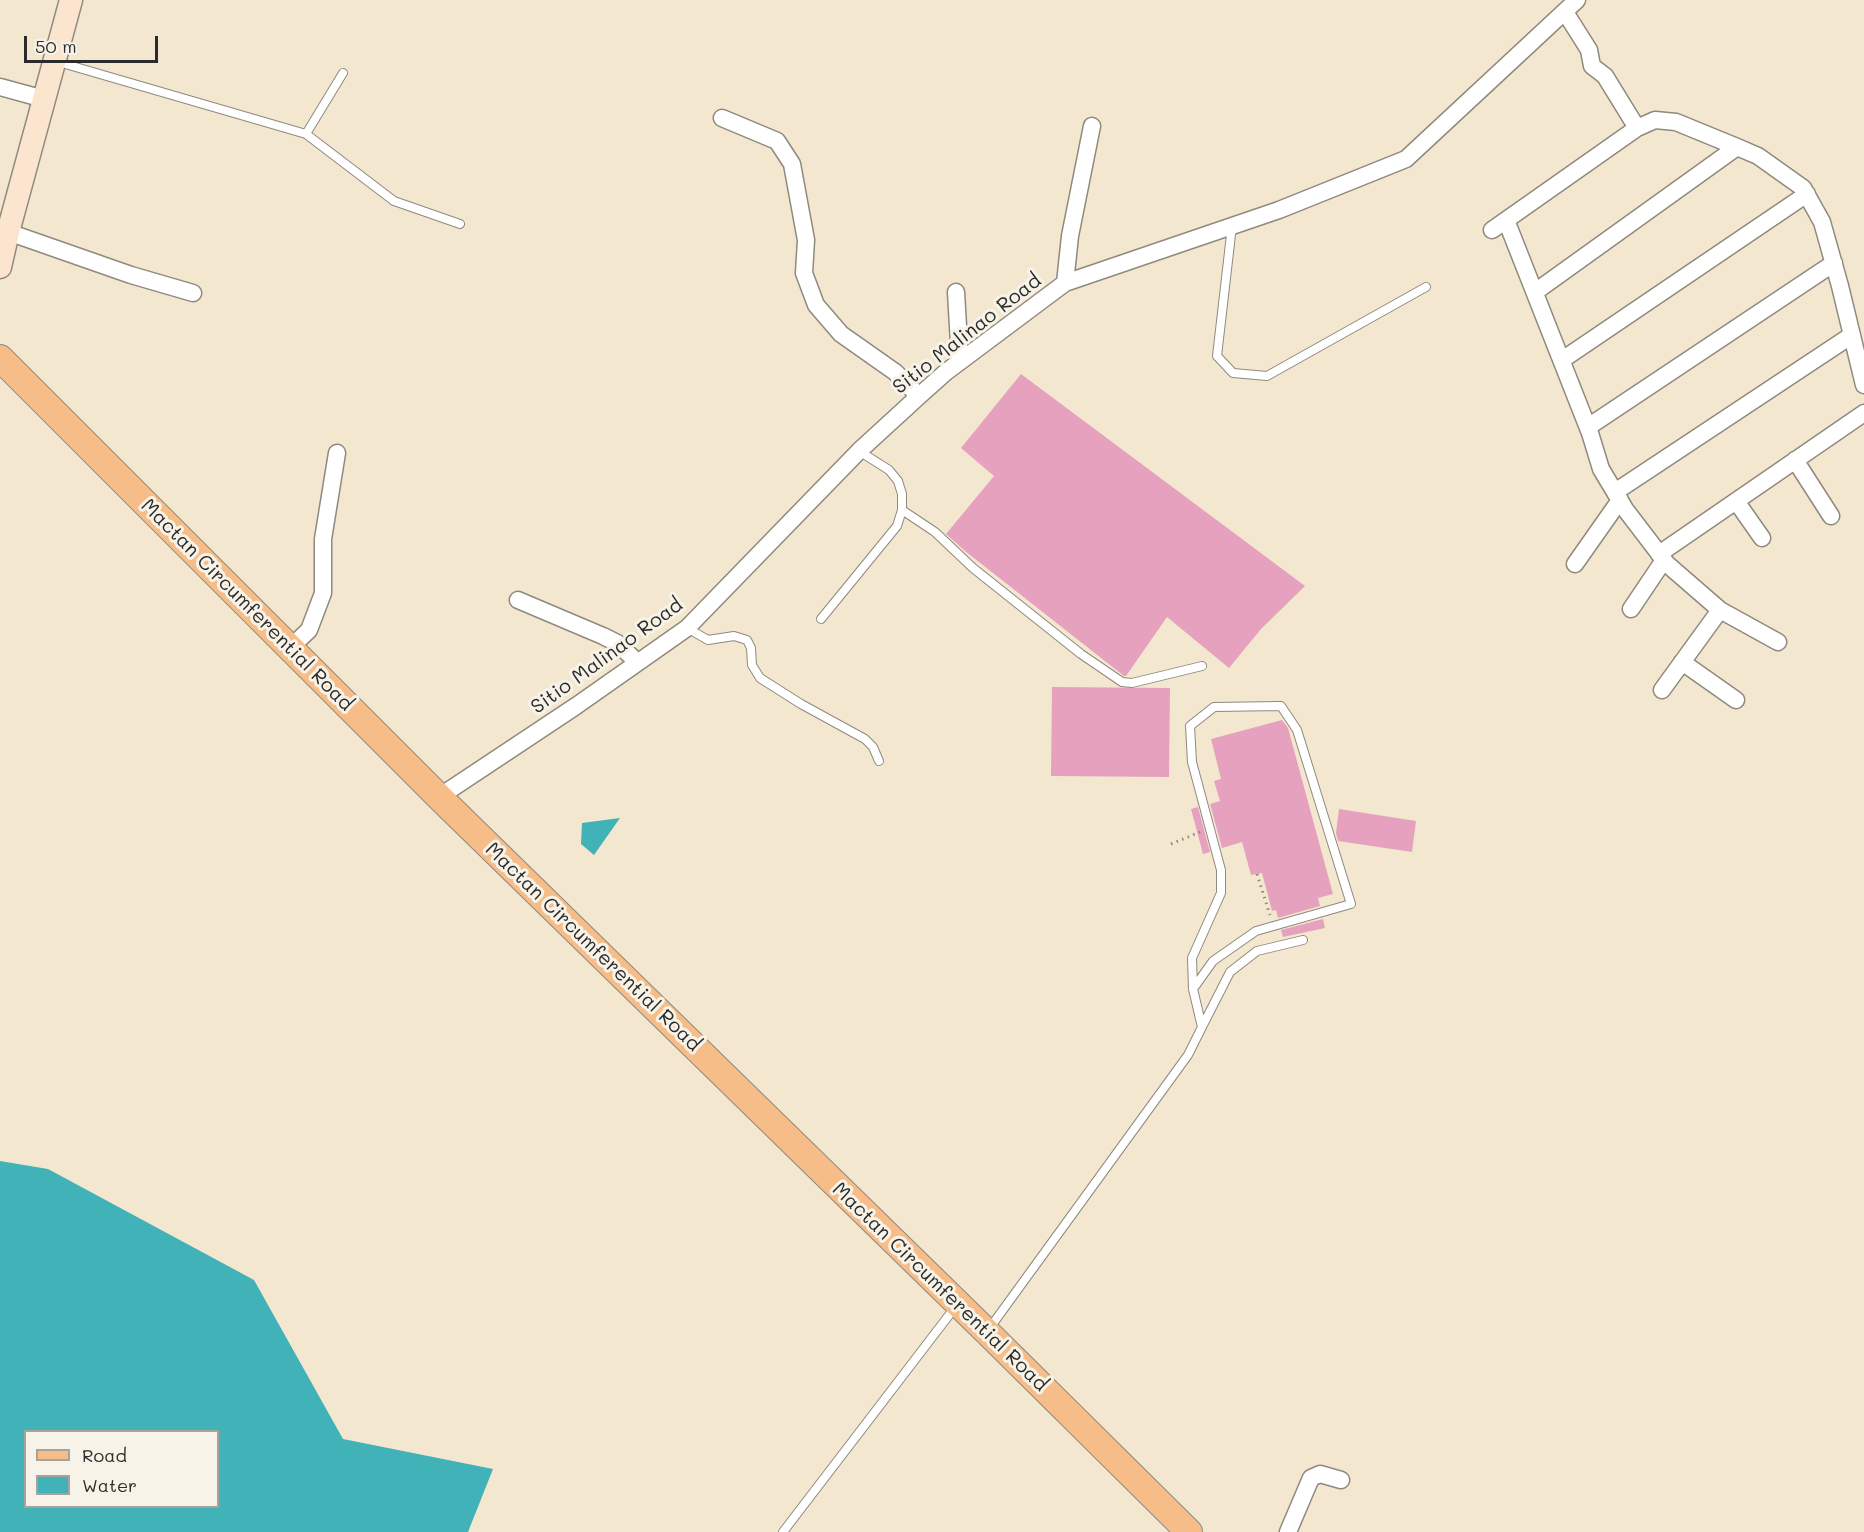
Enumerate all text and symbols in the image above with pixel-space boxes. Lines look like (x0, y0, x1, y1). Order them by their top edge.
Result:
scale bar (27, 24, 160, 62)
text: 50 m (35, 34, 77, 58)
street label: Sitio Malinao Road (888, 269, 1046, 399)
street label: Mactan Circumferential Road (136, 494, 358, 716)
street label: Sitio Malinao Road (526, 593, 688, 719)
street label: Mactan Circumferential Road (480, 838, 706, 1056)
street label: Mactan Circumferential Road (827, 1178, 1053, 1396)
legend (24, 1430, 219, 1508)
text: Road (82, 1443, 127, 1467)
text: Water (82, 1473, 137, 1497)

